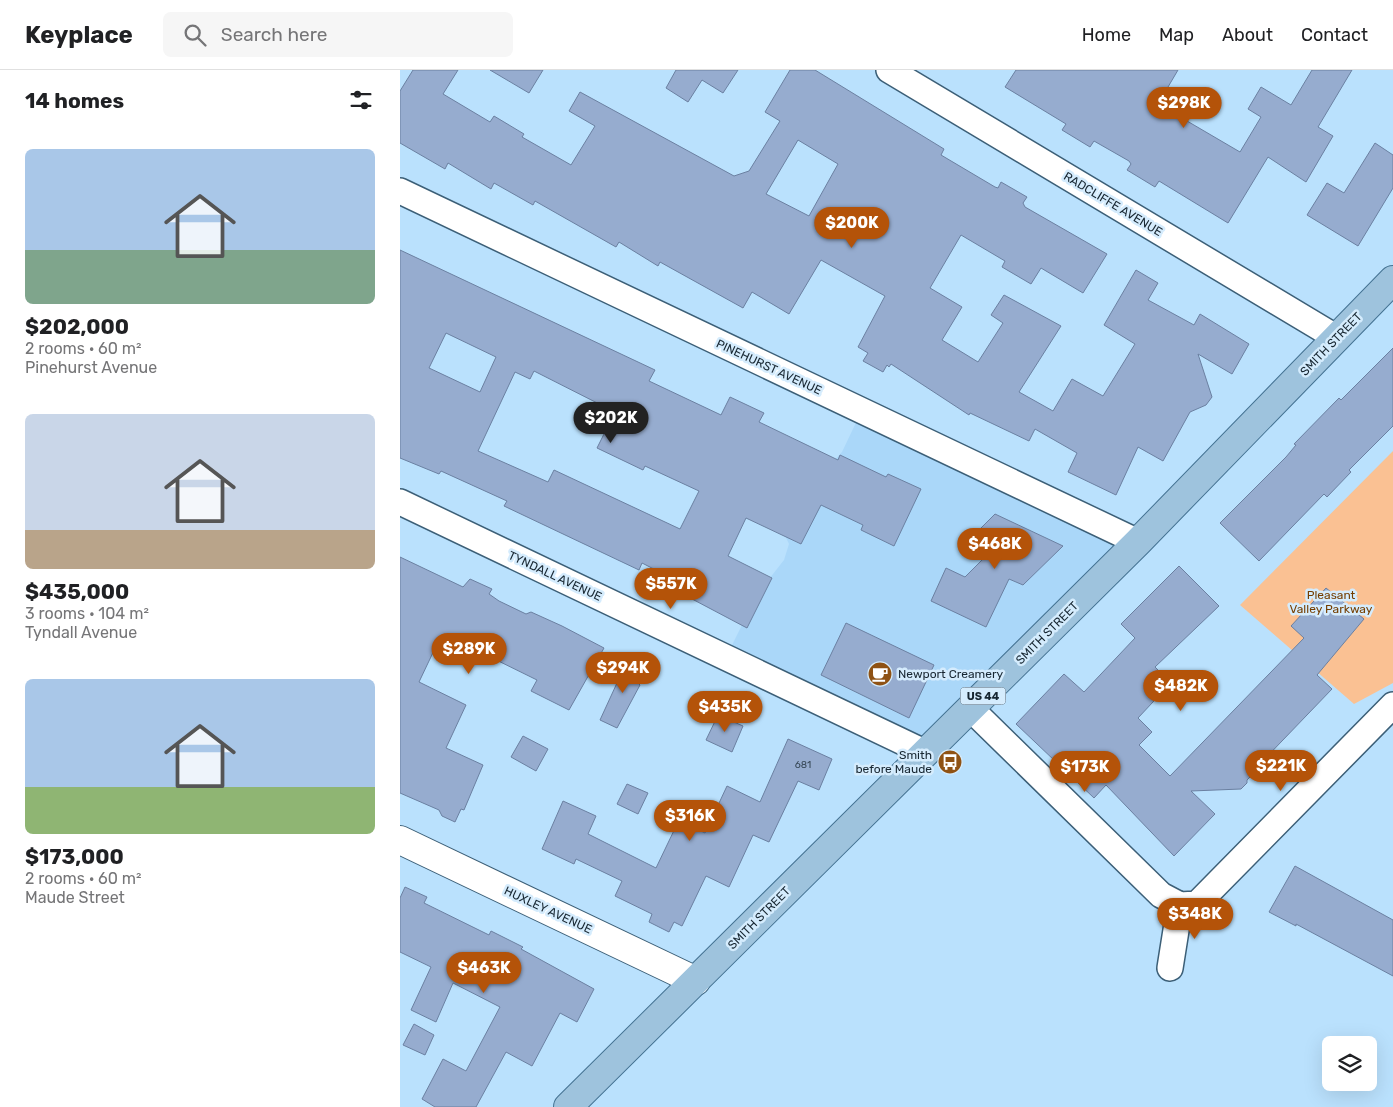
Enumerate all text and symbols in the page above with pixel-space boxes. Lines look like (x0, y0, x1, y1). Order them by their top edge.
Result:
search box (163, 12, 513, 57)
text: Keyplace (25, 21, 133, 49)
icon: search (181, 21, 209, 49)
text: Search here (221, 23, 327, 46)
text: Home (1082, 24, 1131, 46)
text: Map (1159, 24, 1194, 46)
text: About (1222, 24, 1273, 46)
text: Contact (1301, 24, 1368, 46)
icon: filters (347, 86, 375, 114)
pin: $298K (1149, 87, 1219, 129)
text: 14 homes (25, 88, 124, 113)
text: $298K (1158, 93, 1210, 112)
street label: RADCLIFFE AVENUE (1061, 169, 1165, 239)
icon: home (155, 181, 245, 271)
pin: $200K (817, 206, 887, 249)
text: $200K (825, 213, 879, 232)
street label: SMITH STREET (1297, 309, 1365, 379)
text: $202,000 (25, 314, 129, 339)
street label: PINEHURST AVENUE (714, 336, 824, 398)
text: 2 rooms · 60 m² (25, 339, 142, 358)
text: Pinehurst Avenue (25, 358, 157, 377)
pin: $202K (576, 402, 646, 444)
text: $202K (585, 408, 637, 427)
icon: home (155, 446, 245, 536)
pin: $468K (960, 528, 1030, 570)
text: $468K (968, 534, 1022, 553)
street label: TYNDALL AVENUE (506, 548, 604, 604)
pin: $557K (636, 568, 706, 610)
text: $557K (645, 574, 697, 593)
text: $435,000 (25, 579, 129, 604)
park label: Pleasant Valley Parkway (1290, 588, 1373, 616)
street label: SMITH STREET (1013, 599, 1081, 667)
text: 3 rooms · 104 m² (25, 604, 149, 623)
text: Tyndall Avenue (25, 623, 137, 642)
pin: $289K (434, 632, 504, 675)
text: $289K (443, 639, 495, 658)
pin: $294K (588, 652, 658, 694)
text: $294K (597, 658, 649, 677)
cafe icon: Newport Creamery (867, 661, 893, 687)
place label: Newport Creamery (898, 667, 1003, 681)
pin: $482K (1146, 670, 1216, 712)
text: $482K (1154, 676, 1208, 695)
road number: US 44 (960, 688, 1006, 704)
pin: $435K (690, 690, 760, 733)
text: $435K (698, 697, 752, 716)
icon: home (155, 711, 245, 801)
place label: Smith before Maude (855, 748, 932, 776)
bus stop icon: Smith before Maude (937, 749, 963, 775)
pin: $173K (1050, 750, 1120, 793)
pin: $221K (1246, 750, 1316, 792)
text: $221K (1256, 756, 1306, 775)
text: $173K (1061, 757, 1109, 776)
house number: 681 (795, 759, 811, 771)
pin: $316K (655, 800, 725, 842)
text: $316K (665, 806, 715, 825)
text: $173,000 (25, 844, 124, 869)
text: 2 rooms · 60 m² (25, 869, 142, 888)
street label: HUXLEY AVENUE (502, 884, 594, 936)
street label: SMITH STREET (725, 884, 793, 952)
text: Maude Street (25, 888, 125, 907)
pin: $348K (1160, 898, 1230, 940)
text: $348K (1168, 904, 1222, 923)
pin: $463K (449, 952, 519, 994)
text: $463K (457, 958, 511, 977)
map controls (1322, 1036, 1377, 1091)
button: layers (1322, 1036, 1377, 1091)

